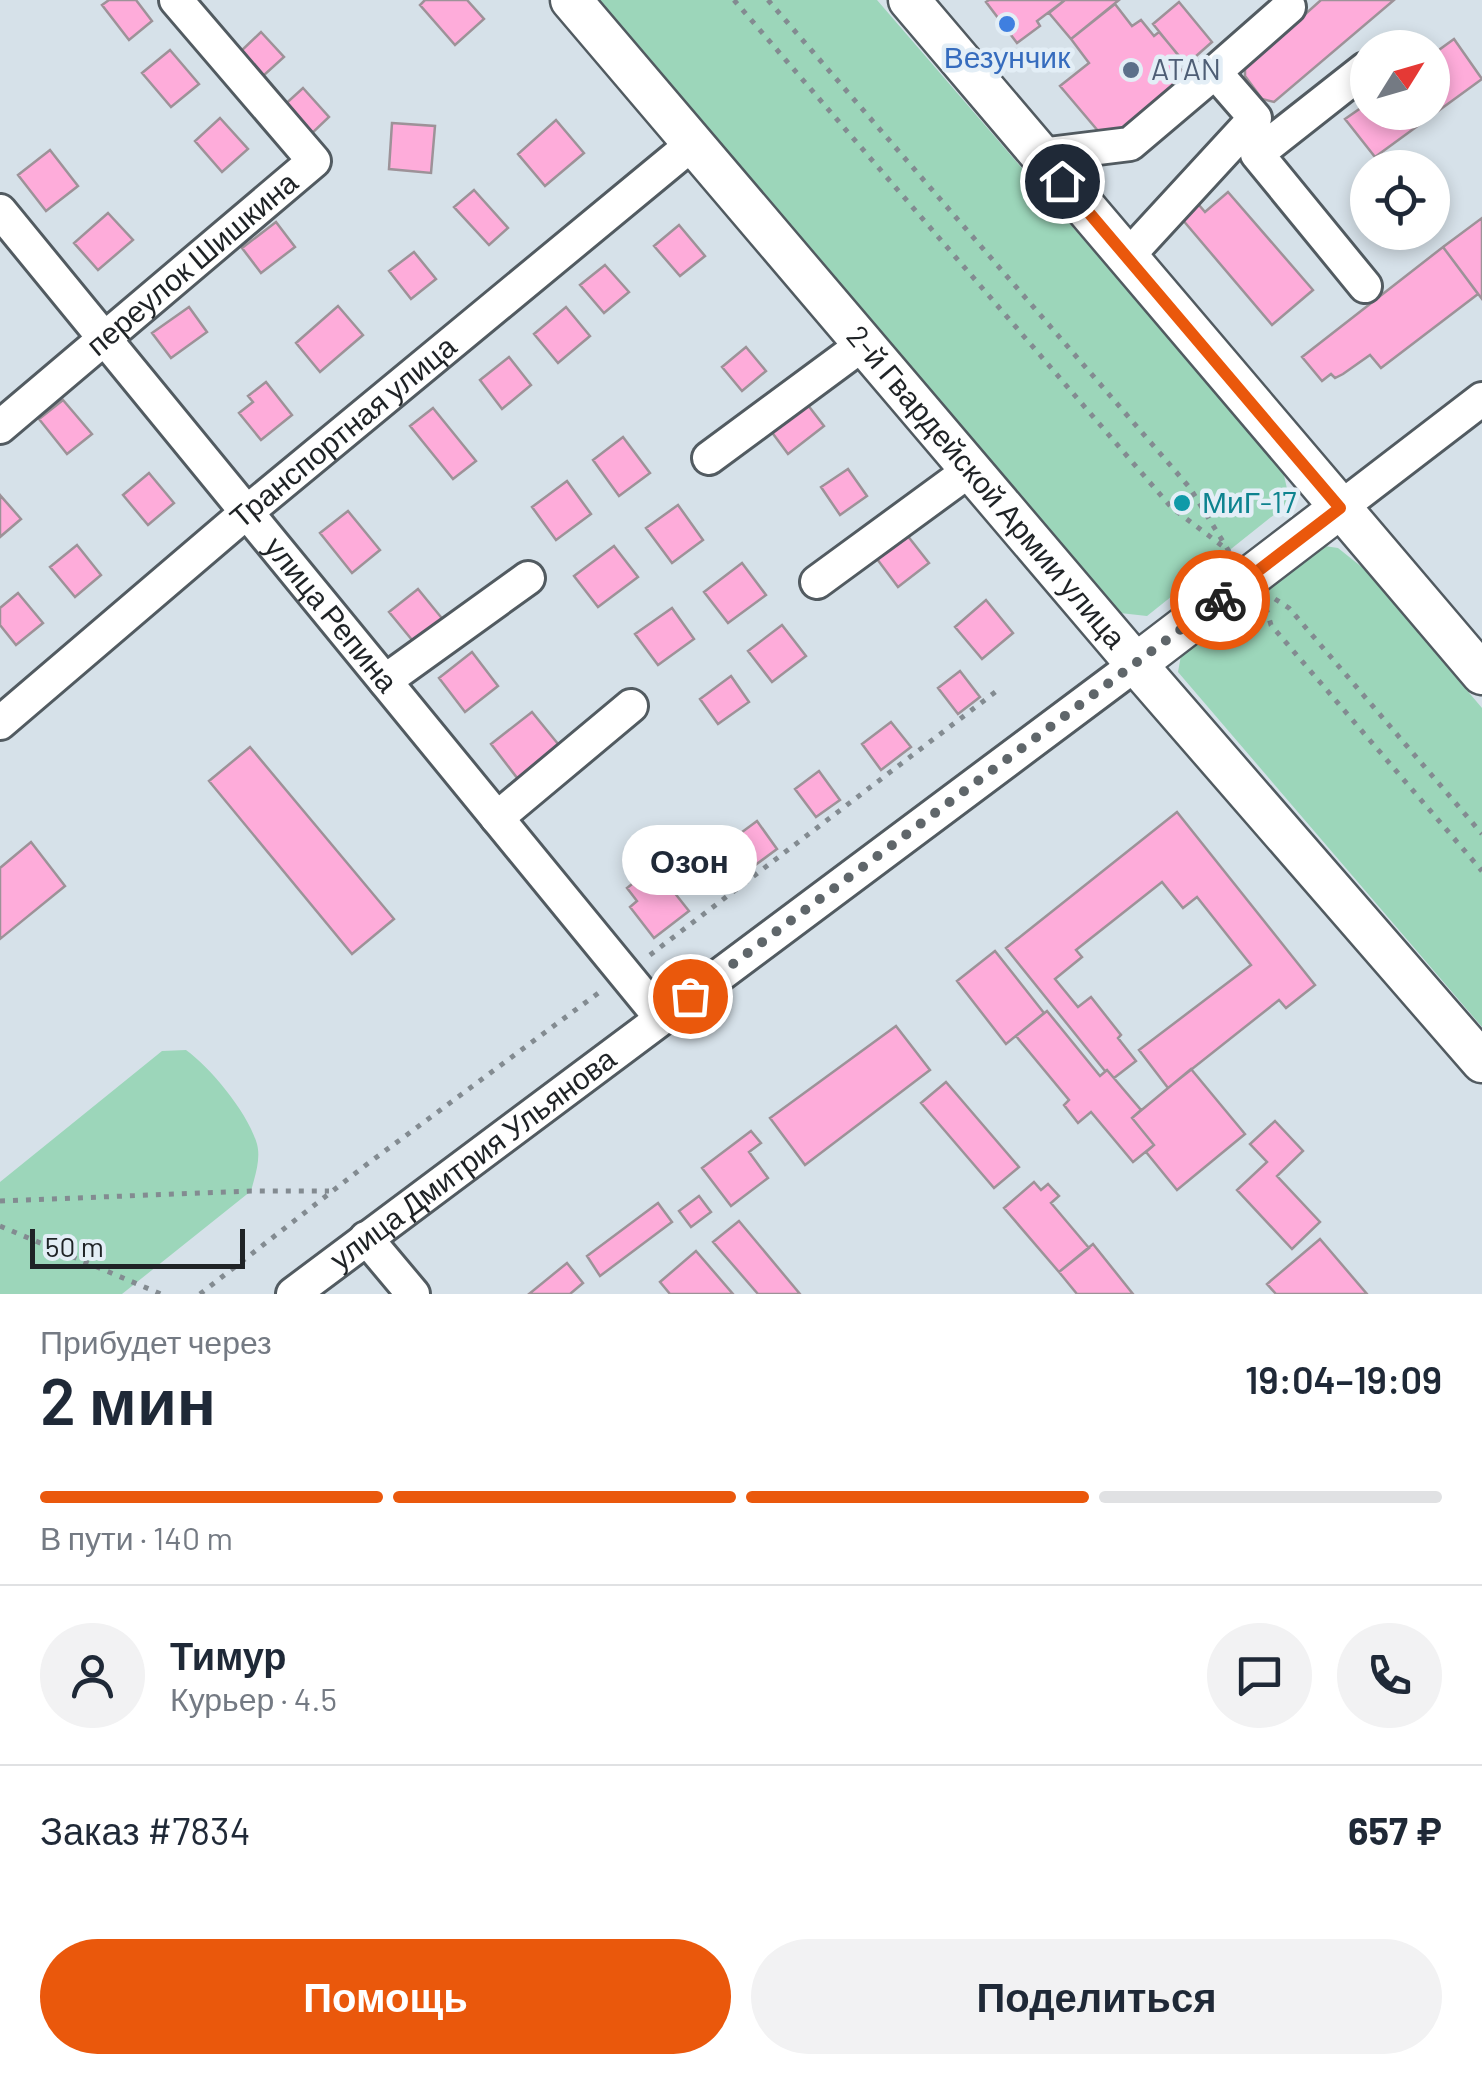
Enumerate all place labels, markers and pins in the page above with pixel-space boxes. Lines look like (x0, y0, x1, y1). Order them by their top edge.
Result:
marker: Везунчик (996, 13, 1018, 35)
place label: Везунчик (944, 38, 1071, 74)
place label: ATAN (1151, 50, 1221, 86)
marker: ATAN (1120, 59, 1142, 81)
pin (1020, 139, 1105, 224)
place label: МиГ-17 (1202, 483, 1297, 519)
marker: МиГ-17 (1171, 492, 1193, 514)
callout: Озон (622, 826, 758, 896)
pin (648, 954, 733, 1039)

